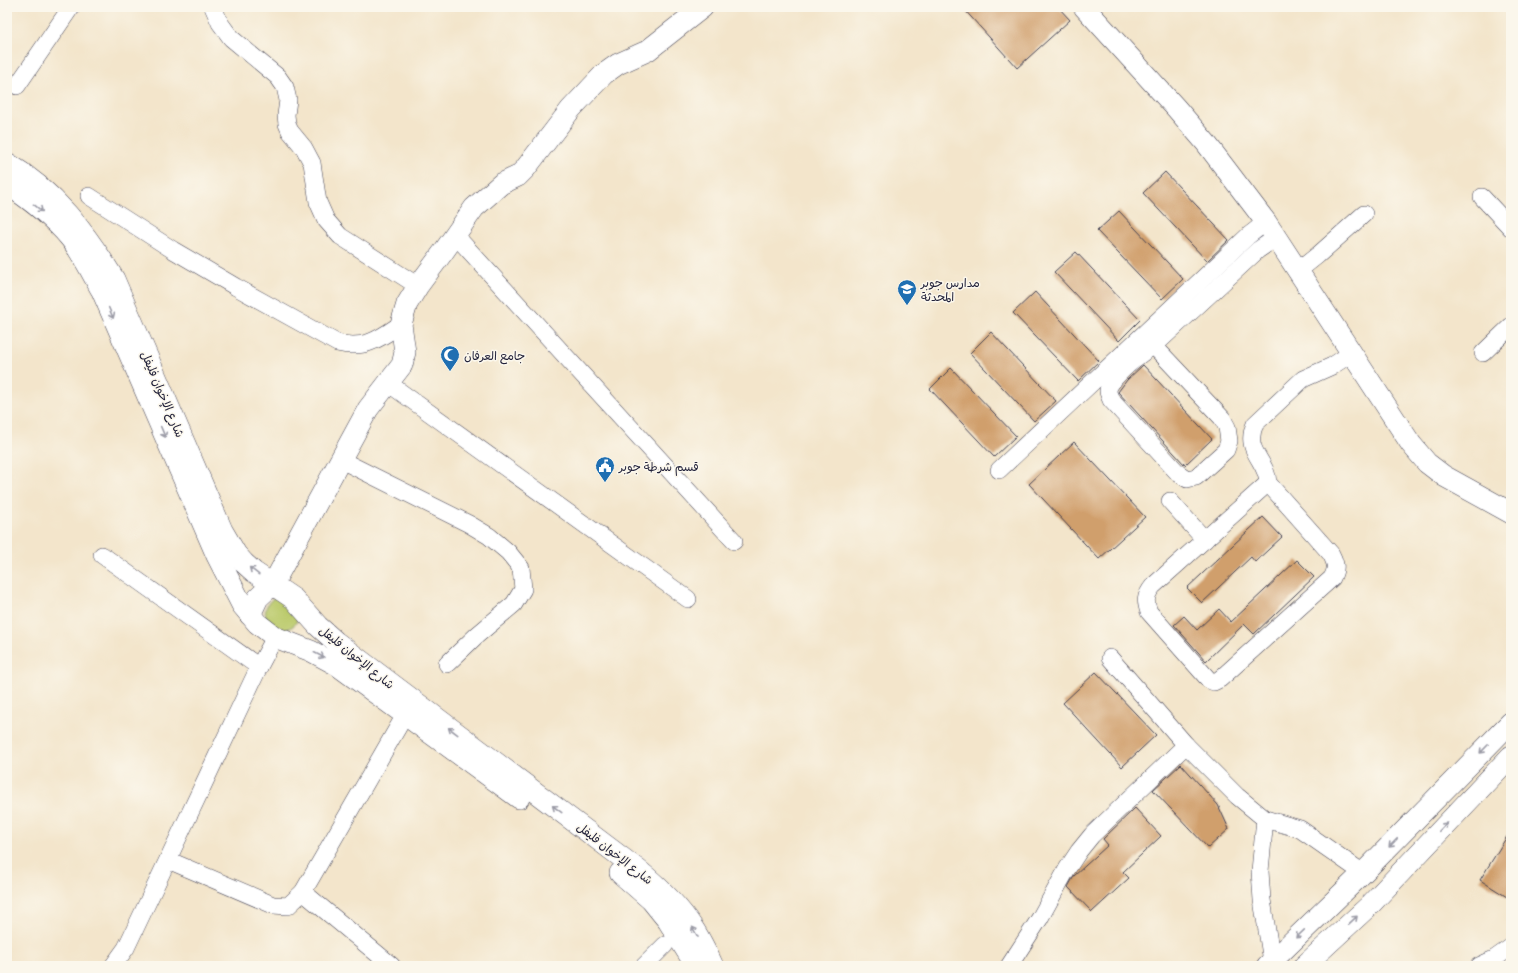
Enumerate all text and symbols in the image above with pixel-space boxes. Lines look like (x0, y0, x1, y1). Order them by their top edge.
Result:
one-way arrow (33, 203, 44, 212)
place label: مدارس جوبر المحدثة (920, 274, 980, 305)
school or university icon: مدارس جوبر المحدثة (896, 278, 918, 306)
one-way arrow (108, 307, 116, 319)
mosque icon: جامع العرفان (439, 344, 461, 372)
place label: جامع العرفان (464, 347, 525, 365)
street label: شارع الإخوان فليفل (136, 348, 189, 440)
one-way arrow (160, 426, 167, 438)
public building icon: قسم شرطة جوبر (594, 455, 616, 483)
place label: قسم شرطة جوبر (618, 458, 699, 476)
one-way arrow (248, 567, 259, 576)
street label: شارع الإخوان فليفل (315, 621, 398, 693)
one-way arrow (313, 652, 325, 659)
one-way arrow (448, 726, 459, 735)
one-way arrow (1480, 744, 1489, 754)
one-way arrow (552, 805, 563, 813)
street label: شارع الإخوان فليفل (573, 818, 657, 889)
one-way arrow (1439, 822, 1448, 832)
one-way arrow (1388, 838, 1398, 848)
one-way arrow (1348, 915, 1358, 925)
one-way arrow (690, 926, 698, 938)
one-way arrow (1295, 929, 1305, 939)

